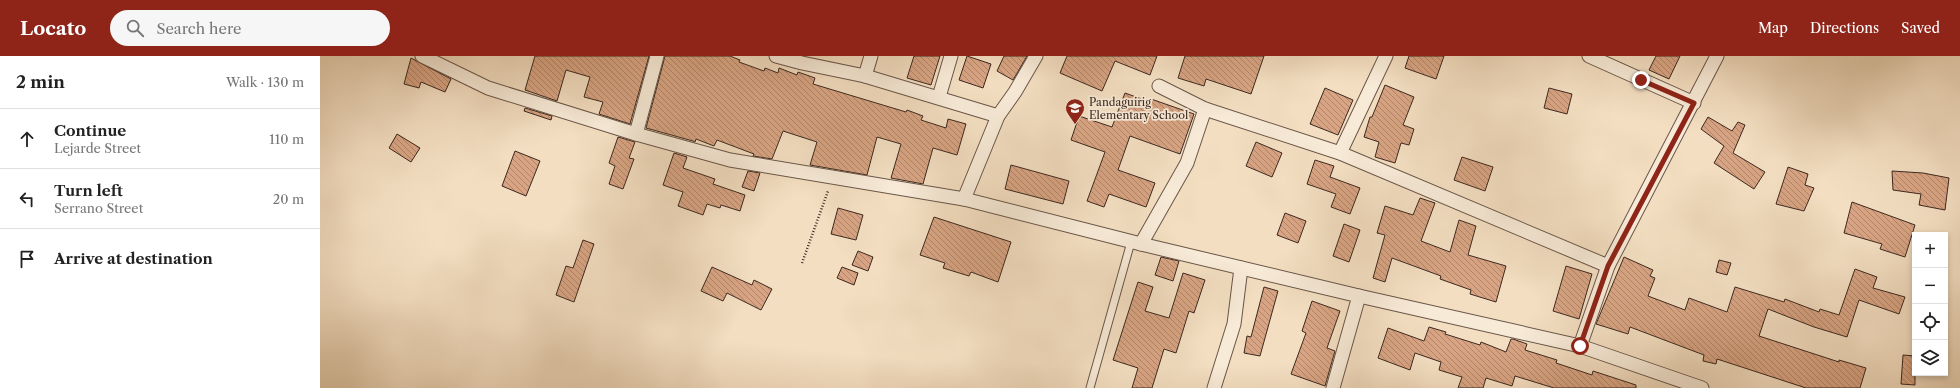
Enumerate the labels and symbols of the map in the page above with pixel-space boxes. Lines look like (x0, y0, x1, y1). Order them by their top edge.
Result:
route end (1632, 71, 1650, 89)
place label: Pandaguirig Elementary School (1089, 95, 1189, 122)
school or university icon: Pandaguirig Elementary School (1064, 97, 1086, 125)
route start (1571, 337, 1589, 355)

